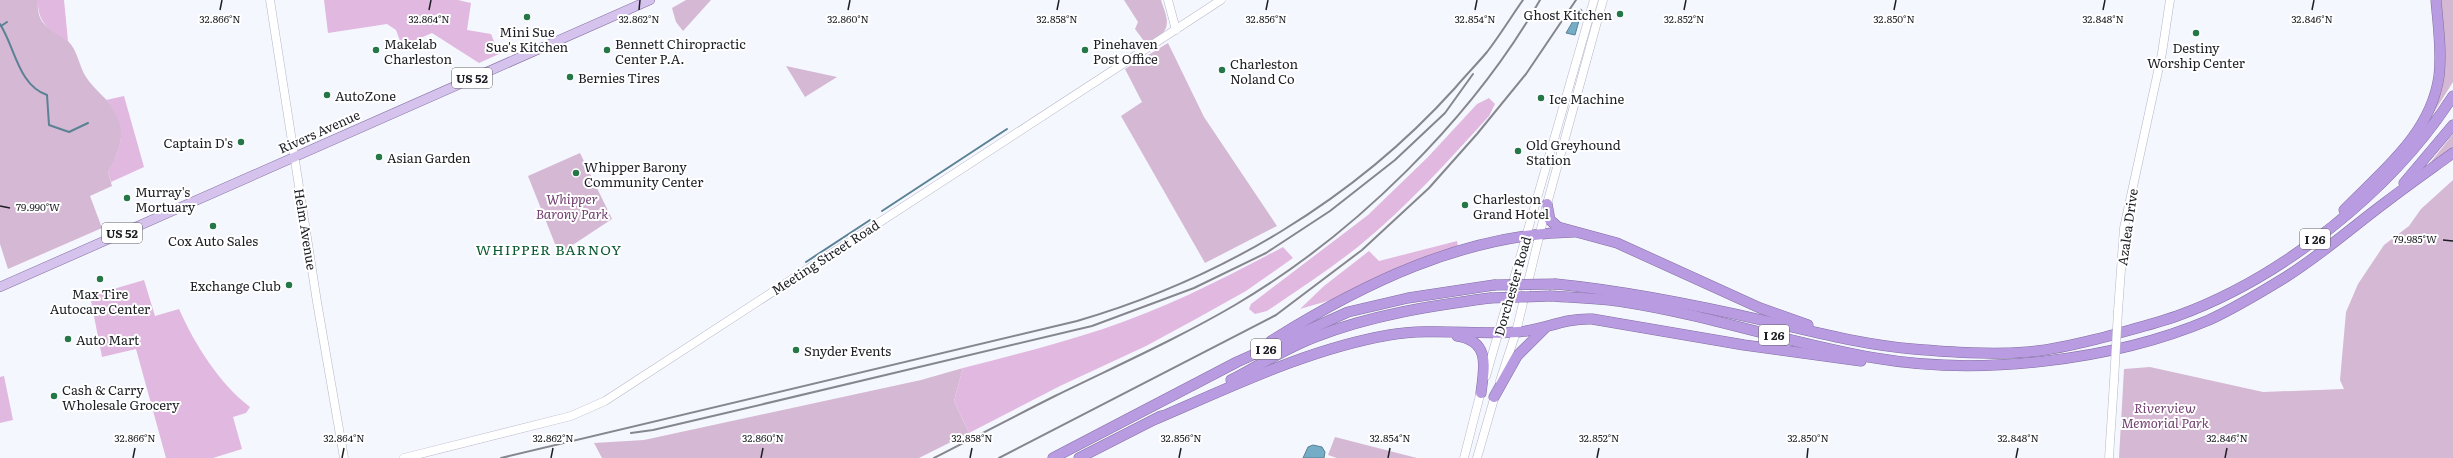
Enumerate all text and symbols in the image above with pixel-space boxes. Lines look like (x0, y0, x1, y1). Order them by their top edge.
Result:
place label: Ghost Kitchen (1524, 5, 1612, 24)
marker: Ghost Kitchen (1615, 9, 1625, 19)
text: 32.866°N (199, 11, 241, 26)
text: 32.864°N (408, 11, 450, 26)
text: 32.862°N (618, 11, 660, 26)
text: 32.860°N (827, 11, 869, 26)
text: 32.858°N (1036, 11, 1078, 26)
text: 32.856°N (1245, 11, 1287, 26)
text: 32.854°N (1454, 11, 1496, 26)
text: 32.852°N (1664, 11, 1704, 26)
text: 32.850°N (1873, 11, 1915, 26)
text: 32.848°N (2082, 11, 2124, 26)
text: 32.846°N (2291, 11, 2333, 26)
marker: Mini Sue Sue's Kitchen (522, 12, 532, 22)
place label: Mini Sue Sue's Kitchen (486, 22, 569, 56)
marker: Destiny Worship Center (2191, 28, 2201, 38)
place label: Makelab Charleston (384, 34, 453, 68)
place label: Bennett Chiropractic Center P.A. (615, 34, 746, 68)
place label: Pinehaven Post Office (1093, 34, 1158, 68)
place label: Destiny Worship Center (2147, 38, 2246, 72)
marker: Makelab Charleston (371, 45, 381, 55)
marker: Bennett Chiropractic Center P.A. (602, 45, 612, 55)
marker: Pinehaven Post Office (1080, 45, 1090, 55)
place label: Charleston Noland Co (1230, 54, 1299, 88)
marker: Charleston Noland Co (1217, 65, 1227, 75)
road number: US 52 (452, 68, 492, 88)
place label: Bernies Tires (578, 68, 660, 87)
marker: Bernies Tires (565, 72, 575, 82)
place label: AutoZone (335, 86, 396, 105)
place label: Ice Machine (1549, 89, 1625, 108)
marker: AutoZone (322, 90, 332, 100)
marker: Ice Machine (1536, 93, 1546, 103)
street label: Rivers Avenue (275, 104, 363, 157)
place label: Captain D's (163, 133, 233, 152)
place label: Old Greyhound Station (1526, 135, 1621, 169)
marker: Captain D's (236, 137, 246, 147)
marker: Old Greyhound Station (1513, 146, 1523, 156)
place label: Asian Garden (387, 148, 471, 167)
marker: Asian Garden (374, 152, 384, 162)
place label: Whipper Barony Community Center (584, 157, 704, 191)
marker: Whipper Barony Community Center (571, 168, 581, 178)
place label: Murray's Mortuary (135, 182, 196, 216)
street label: Helm Avenue (290, 187, 322, 271)
street label: Azalea Drive (2112, 187, 2142, 267)
park label: Whipper Barony Park (536, 189, 609, 223)
place label: Charleston Grand Hotel (1473, 189, 1550, 223)
marker: Murray's Mortuary (122, 193, 132, 203)
text: 79.990°W (16, 199, 60, 214)
marker: Charleston Grand Hotel (1460, 200, 1470, 210)
street label: Meeting Street Road (767, 215, 883, 299)
marker: Cox Auto Sales (208, 221, 218, 231)
road number: US 52 (102, 223, 142, 243)
road number: I 26 (2300, 229, 2330, 249)
place label: Cox Auto Sales (168, 231, 258, 250)
text: 79.985°W (2393, 231, 2437, 246)
street label: Dorchester Road (1489, 234, 1535, 338)
district label: WHIPPER BARNOY (476, 239, 622, 259)
marker: Max Tire Autocare Center (95, 274, 105, 284)
place label: Exchange Club (190, 276, 281, 295)
marker: Exchange Club (284, 280, 294, 290)
place label: Max Tire Autocare Center (50, 284, 151, 318)
road number: I 26 (1759, 325, 1789, 345)
place label: Auto Mart (76, 330, 140, 349)
marker: Auto Mart (63, 334, 73, 344)
road number: I 26 (1251, 339, 1281, 359)
place label: Snyder Events (804, 341, 891, 360)
marker: Snyder Events (791, 345, 801, 355)
place label: Cash & Carry Wholesale Grocery (62, 380, 180, 414)
marker: Cash & Carry Wholesale Grocery (49, 391, 59, 401)
park label: Riverview Memorial Park (2121, 398, 2210, 432)
text: 32.866°N (114, 430, 156, 445)
text: 32.864°N (323, 430, 365, 445)
text: 32.862°N (532, 430, 574, 445)
text: 32.860°N (742, 430, 784, 445)
text: 32.858°N (951, 430, 993, 445)
text: 32.856°N (1160, 430, 1202, 445)
text: 32.854°N (1369, 430, 1411, 445)
text: 32.852°N (1579, 430, 1619, 445)
text: 32.850°N (1787, 430, 1829, 445)
text: 32.848°N (1997, 430, 2039, 445)
text: 32.846°N (2206, 430, 2248, 445)

